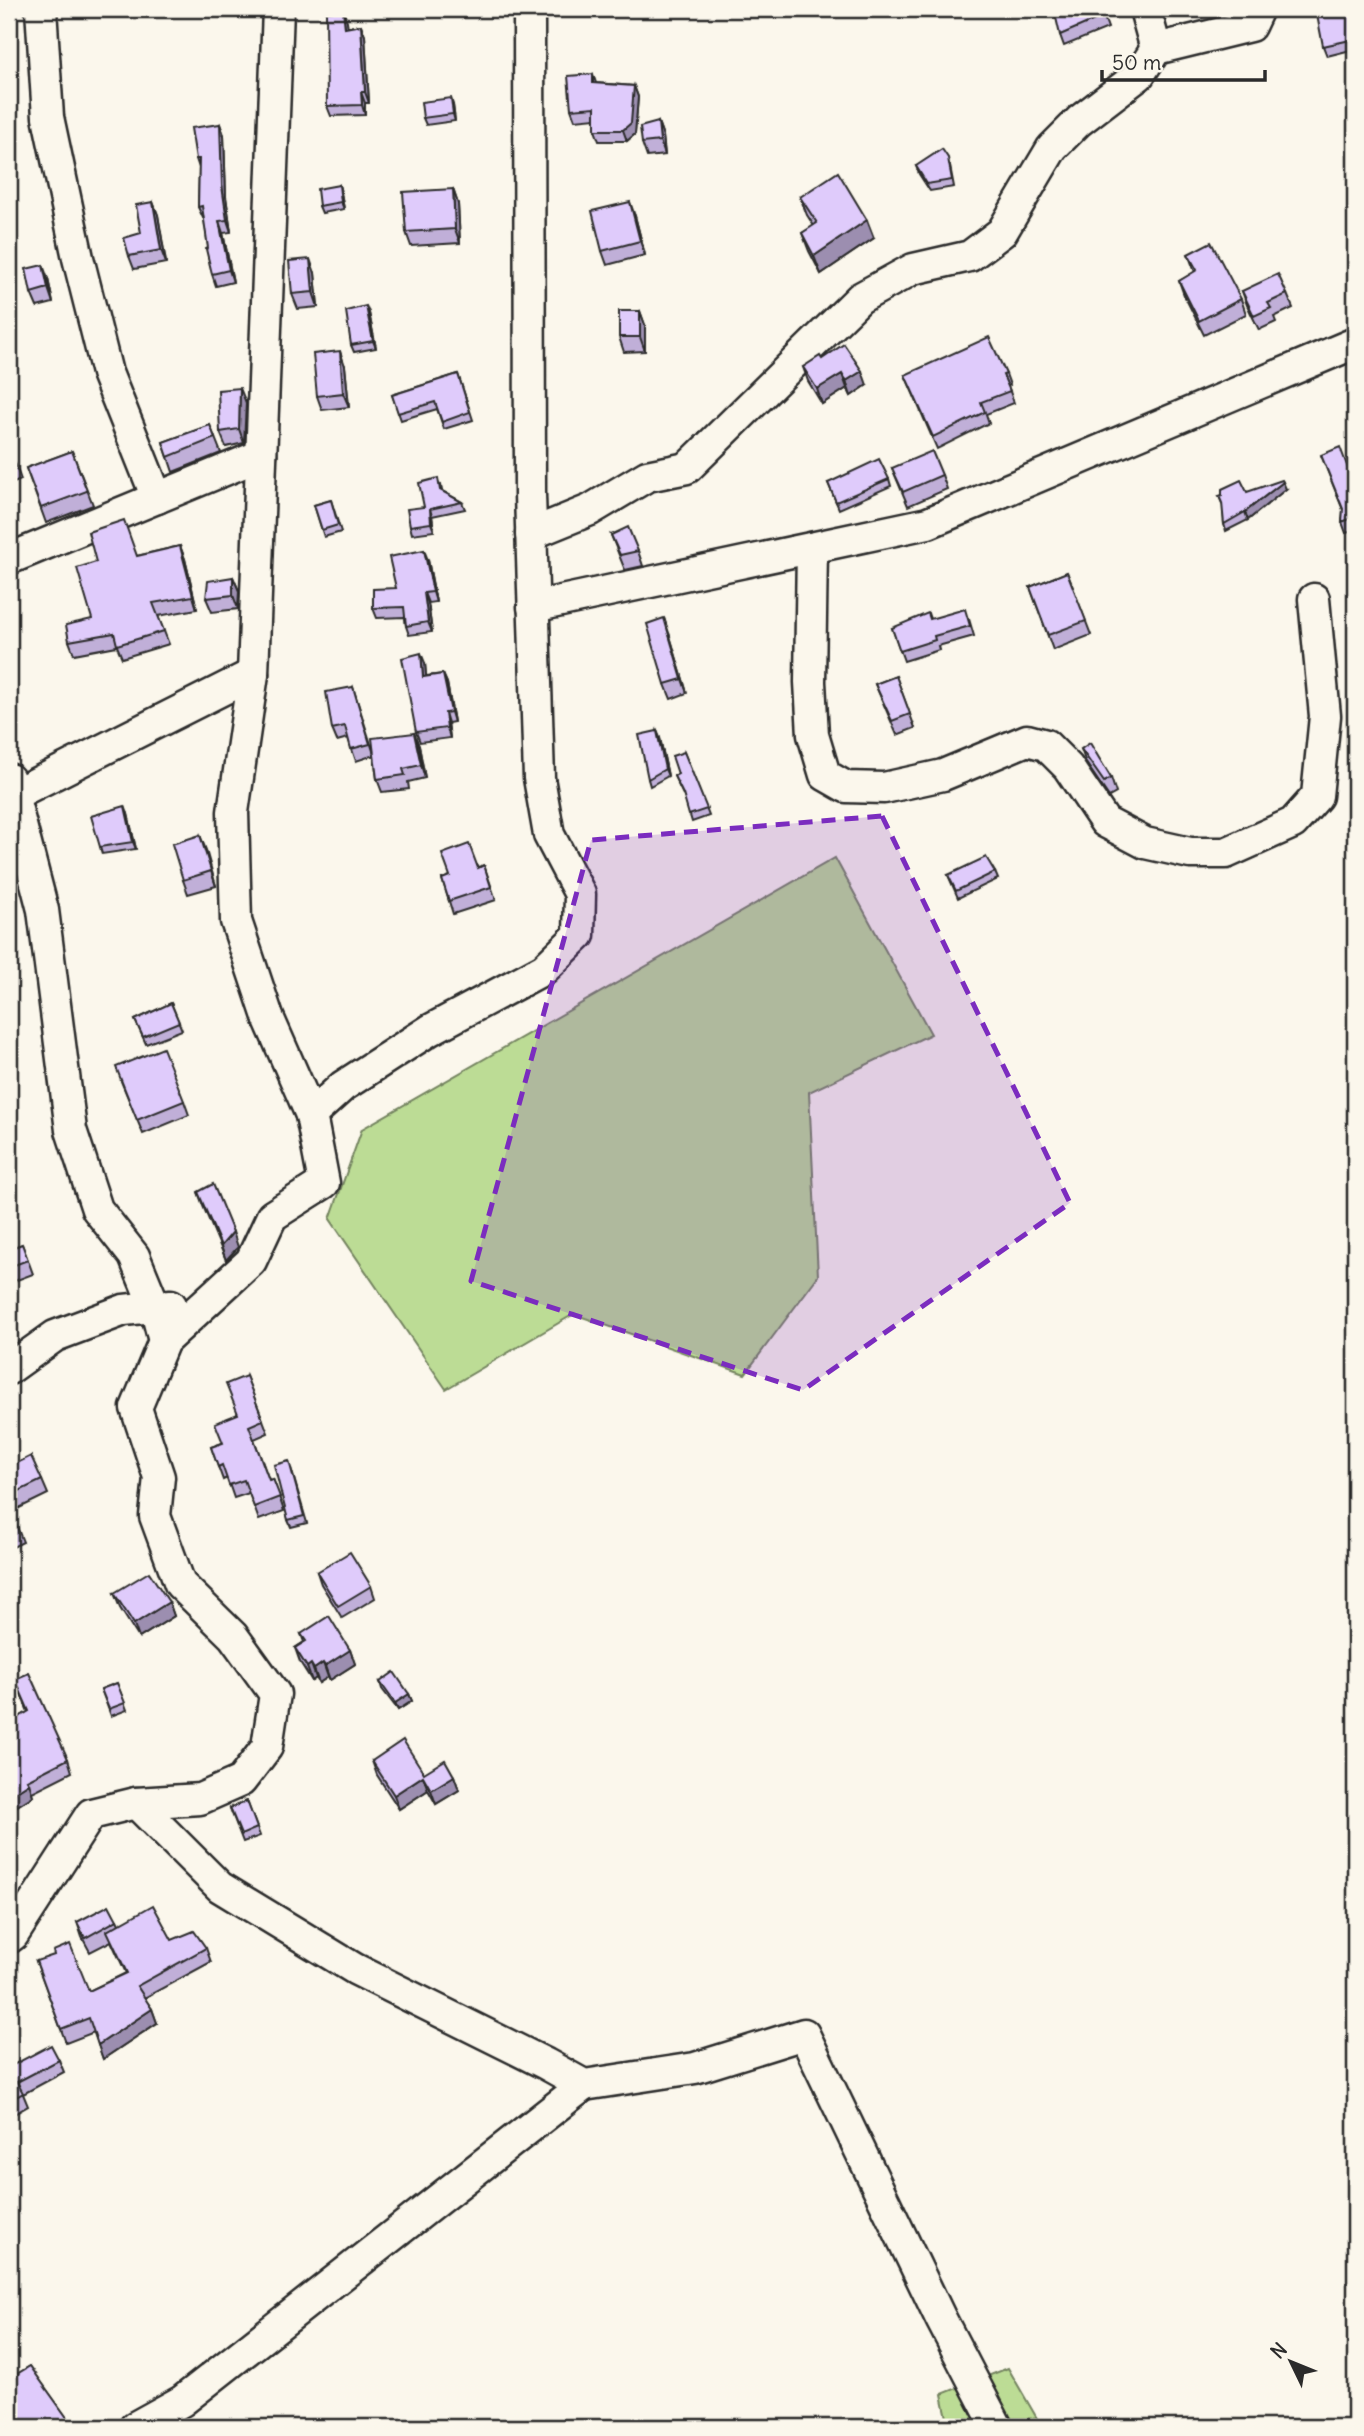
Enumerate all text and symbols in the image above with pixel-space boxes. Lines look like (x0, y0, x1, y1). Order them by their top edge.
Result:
scale bar (1102, 38, 1264, 82)
text: 50 m (1112, 49, 1161, 76)
north arrow (1256, 2328, 1326, 2398)
text: N (1265, 2337, 1292, 2363)

